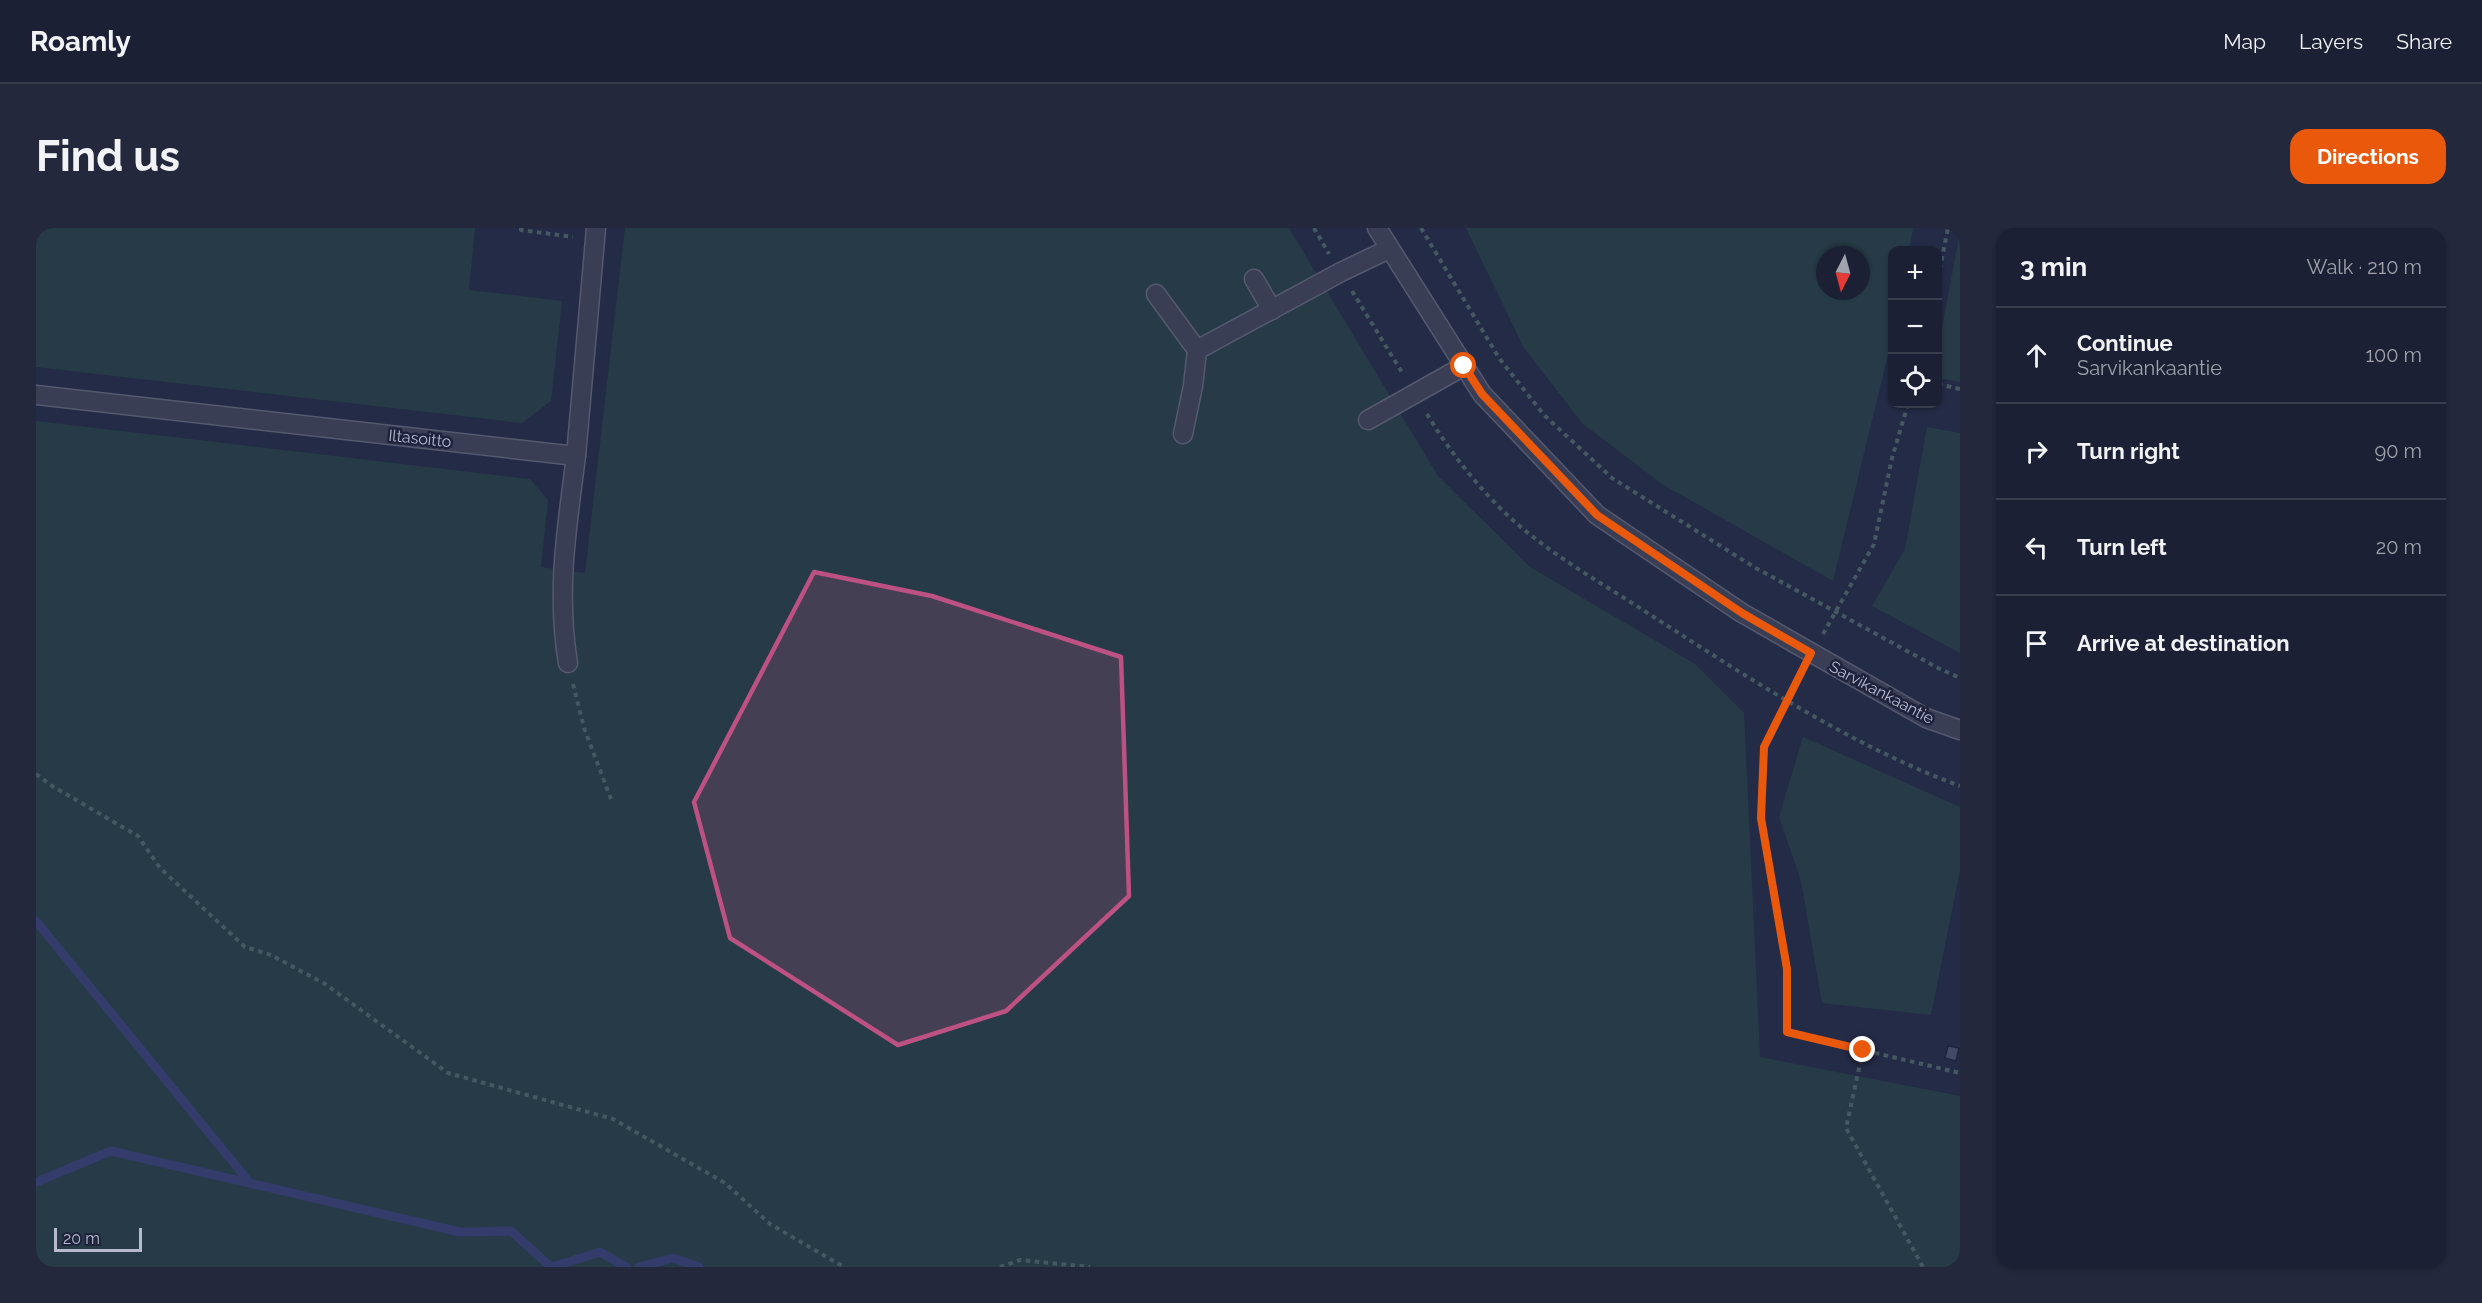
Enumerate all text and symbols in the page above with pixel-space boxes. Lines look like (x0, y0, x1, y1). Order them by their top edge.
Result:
text: Roamly (30, 25, 131, 58)
text: Map (2223, 29, 2266, 54)
text: Layers (2299, 29, 2363, 54)
text: Share (2396, 29, 2452, 54)
button: Directions (2290, 129, 2446, 184)
text: Find us (36, 132, 180, 181)
north arrow (1816, 246, 1870, 300)
map controls (1888, 246, 1942, 408)
button: + (1888, 246, 1942, 300)
text: 3 min (2020, 252, 2087, 282)
text: Walk · 210 m (2307, 255, 2422, 279)
button: − (1888, 300, 1942, 354)
text: Continue (2077, 330, 2173, 356)
icon: ahead (2020, 339, 2053, 372)
text: 100 m (2365, 343, 2422, 367)
route start (1450, 352, 1476, 378)
button: locate (1888, 354, 1942, 408)
text: Sarvikankaantie (2077, 356, 2222, 380)
street label: Iltasoitto (388, 426, 452, 451)
icon: right (2020, 435, 2053, 468)
text: Turn right (2077, 438, 2180, 464)
text: 90 m (2375, 439, 2422, 463)
icon: left (2020, 531, 2053, 564)
text: Turn left (2077, 534, 2167, 560)
text: 20 m (2376, 535, 2422, 559)
icon: arrive (2020, 627, 2053, 660)
text: Arrive at destination (2077, 630, 2290, 656)
street label: Sarvikankaantie (1826, 657, 1937, 728)
route end (1849, 1036, 1875, 1062)
scale bar (54, 1225, 142, 1252)
text: 20 m (63, 1229, 100, 1248)

